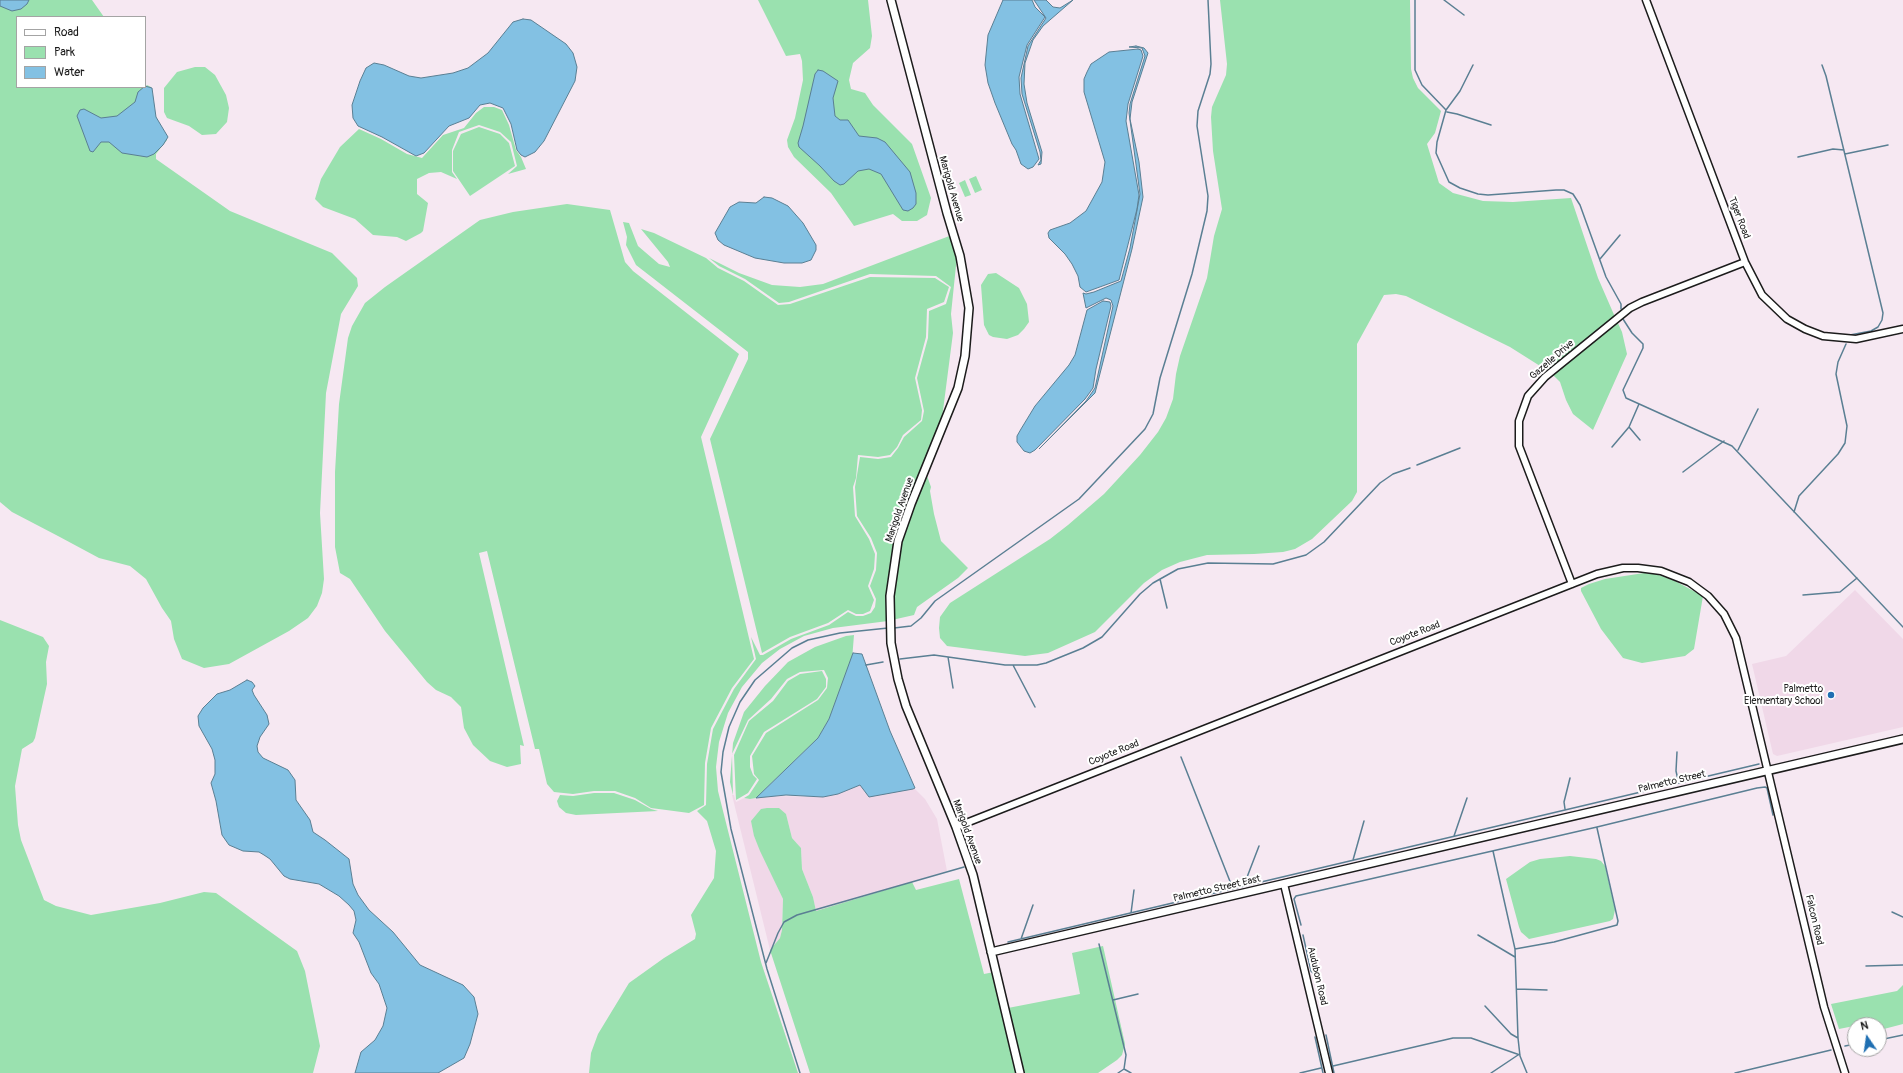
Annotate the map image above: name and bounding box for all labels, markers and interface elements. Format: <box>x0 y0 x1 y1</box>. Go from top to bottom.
legend <box>16 16 146 88</box>
text: Road <box>54 25 79 40</box>
text: Park <box>54 45 75 60</box>
text: Water <box>54 65 85 80</box>
street label: Marigold Avenue <box>936 155 966 223</box>
street label: Tiger Road <box>1726 195 1752 241</box>
street label: Gazelle Drive <box>1527 338 1577 382</box>
street label: Marigold Avenue <box>883 476 917 544</box>
street label: Coyote Road <box>1388 619 1442 649</box>
place label: Palmetto Elementary School <box>1744 683 1823 706</box>
marker: Palmetto Elementary School <box>1826 690 1836 700</box>
street label: Coyote Road <box>1087 738 1141 768</box>
street label: Palmetto Street <box>1637 768 1707 796</box>
street label: Marigold Avenue <box>950 798 984 866</box>
street label: Palmetto Street East <box>1172 873 1262 905</box>
street label: Falcon Road <box>1802 894 1826 946</box>
street label: Audubon Road <box>1304 946 1330 1006</box>
north arrow <box>1847 1017 1887 1057</box>
text: N <box>1859 1019 1869 1033</box>

